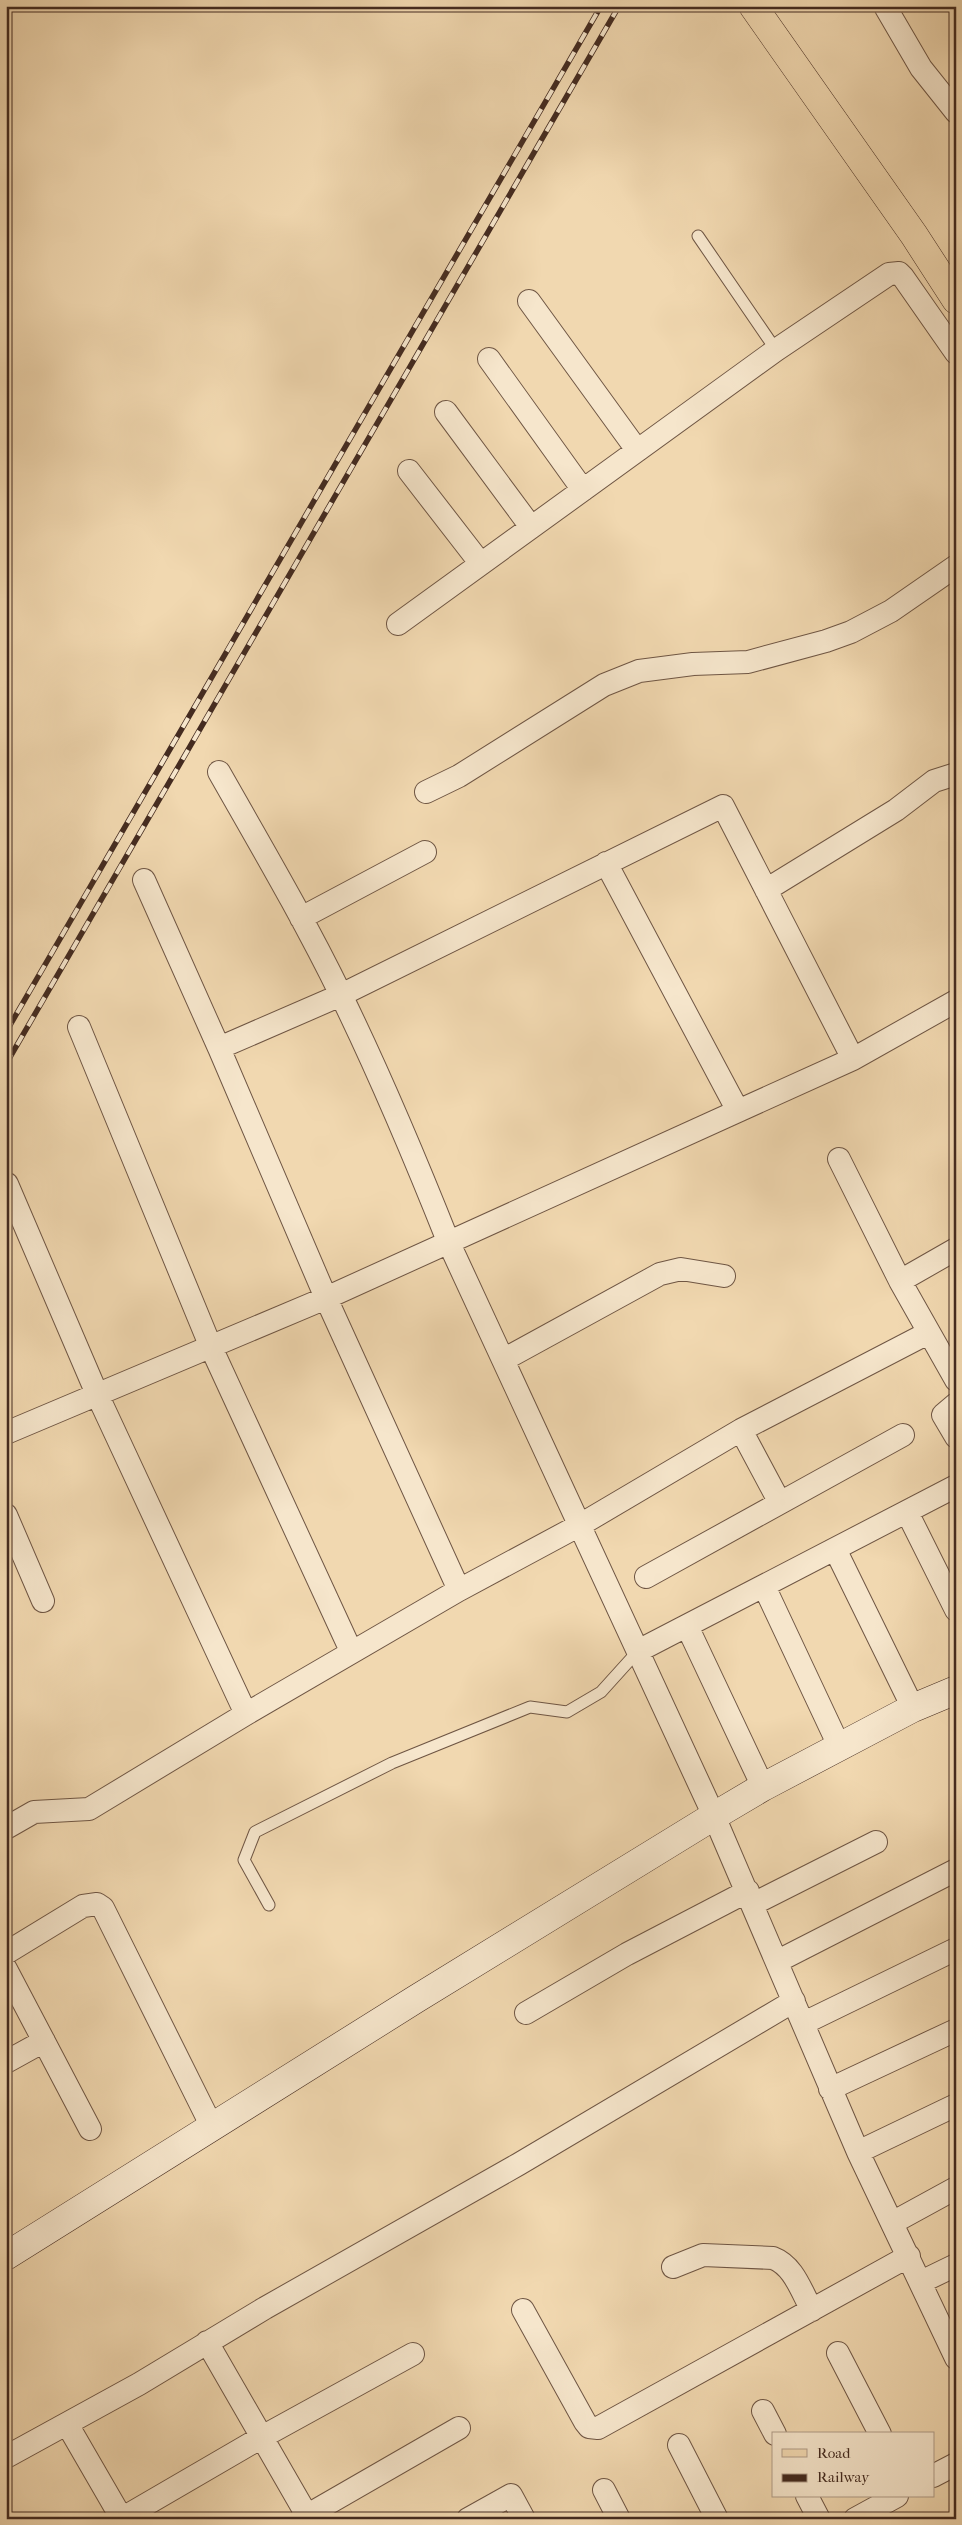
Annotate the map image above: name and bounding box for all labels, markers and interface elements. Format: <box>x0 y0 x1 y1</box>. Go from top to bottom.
legend <box>772 2432 934 2498</box>
text: Road <box>817 2444 851 2462</box>
text: Railway <box>817 2468 870 2486</box>

